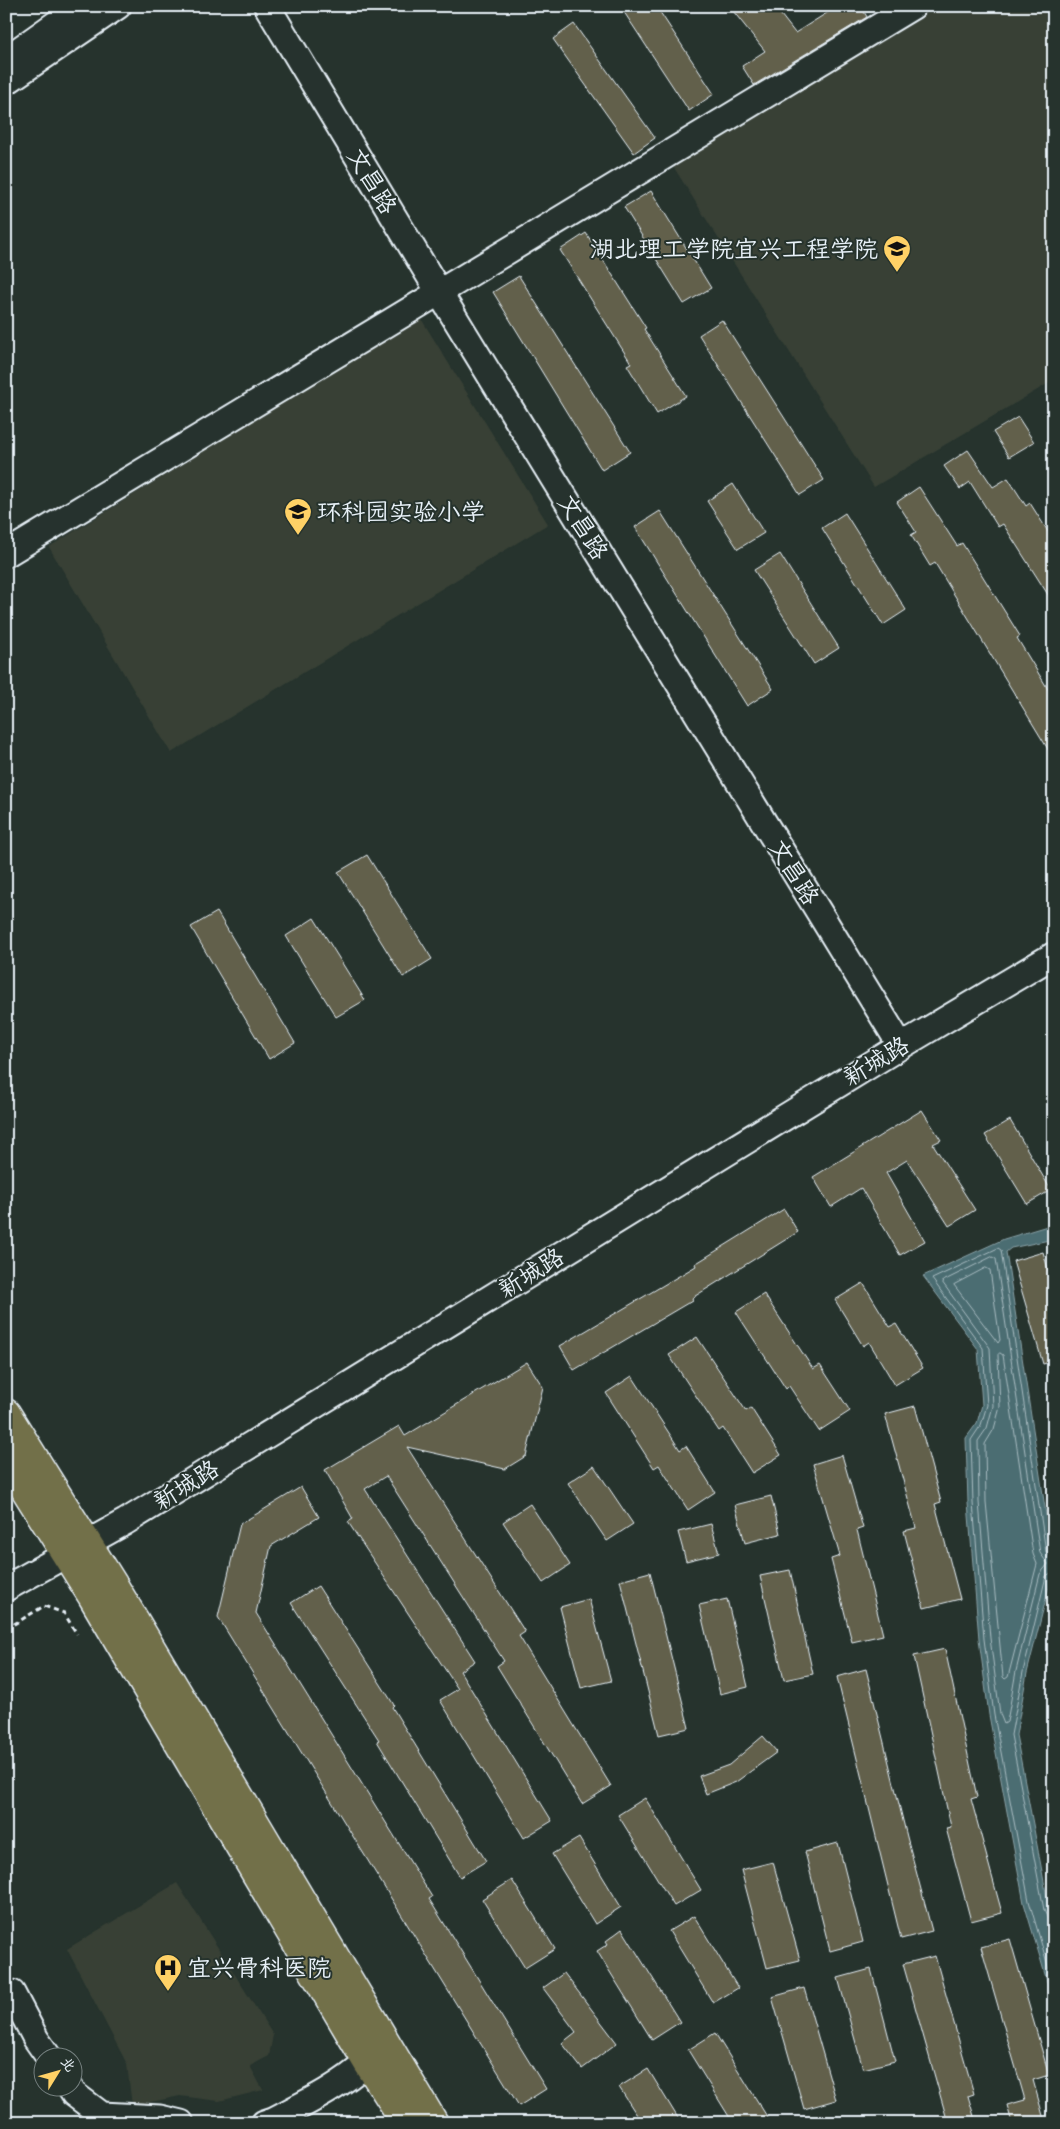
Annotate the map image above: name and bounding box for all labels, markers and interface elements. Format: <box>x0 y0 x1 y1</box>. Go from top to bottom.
street label: 文昌路 <box>341 142 403 220</box>
place label: 湖北理工学院宜兴工程学院 <box>590 234 878 264</box>
school or university icon: 湖北理工学院宜兴工程学院 <box>882 234 912 273</box>
street label: 文昌路 <box>551 489 615 565</box>
school or university icon: 环科园实验小学 <box>283 497 313 536</box>
place label: 环科园实验小学 <box>317 497 485 527</box>
street label: 文昌路 <box>762 834 826 910</box>
street label: 新城路 <box>837 1030 915 1092</box>
street label: 新城路 <box>493 1241 569 1305</box>
street label: 新城路 <box>148 1453 224 1517</box>
hospital icon: 宜兴骨科医院 <box>153 1953 183 1992</box>
place label: 宜兴骨科医院 <box>187 1953 331 1983</box>
north arrow <box>32 2046 82 2096</box>
text: 北 <box>57 2054 79 2075</box>

